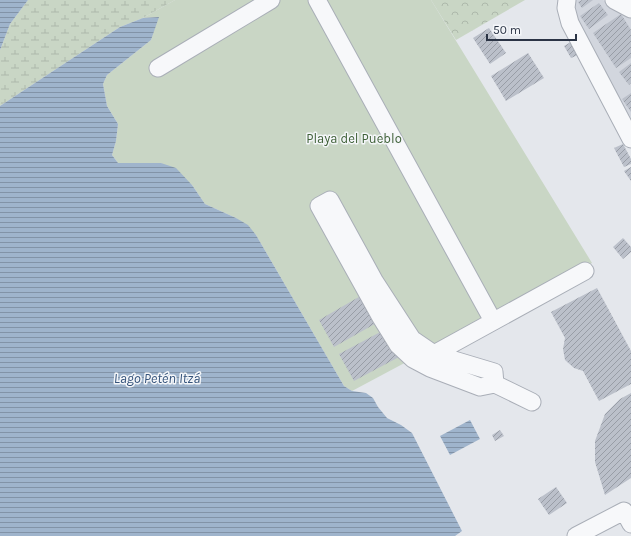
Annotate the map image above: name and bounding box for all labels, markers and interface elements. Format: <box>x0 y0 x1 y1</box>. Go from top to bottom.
scale bar <box>487 16 576 42</box>
text: 50 m <box>493 23 521 37</box>
park label: Playa del Pueblo <box>306 131 402 146</box>
water label: Lago Petén Itzá <box>114 370 200 387</box>

